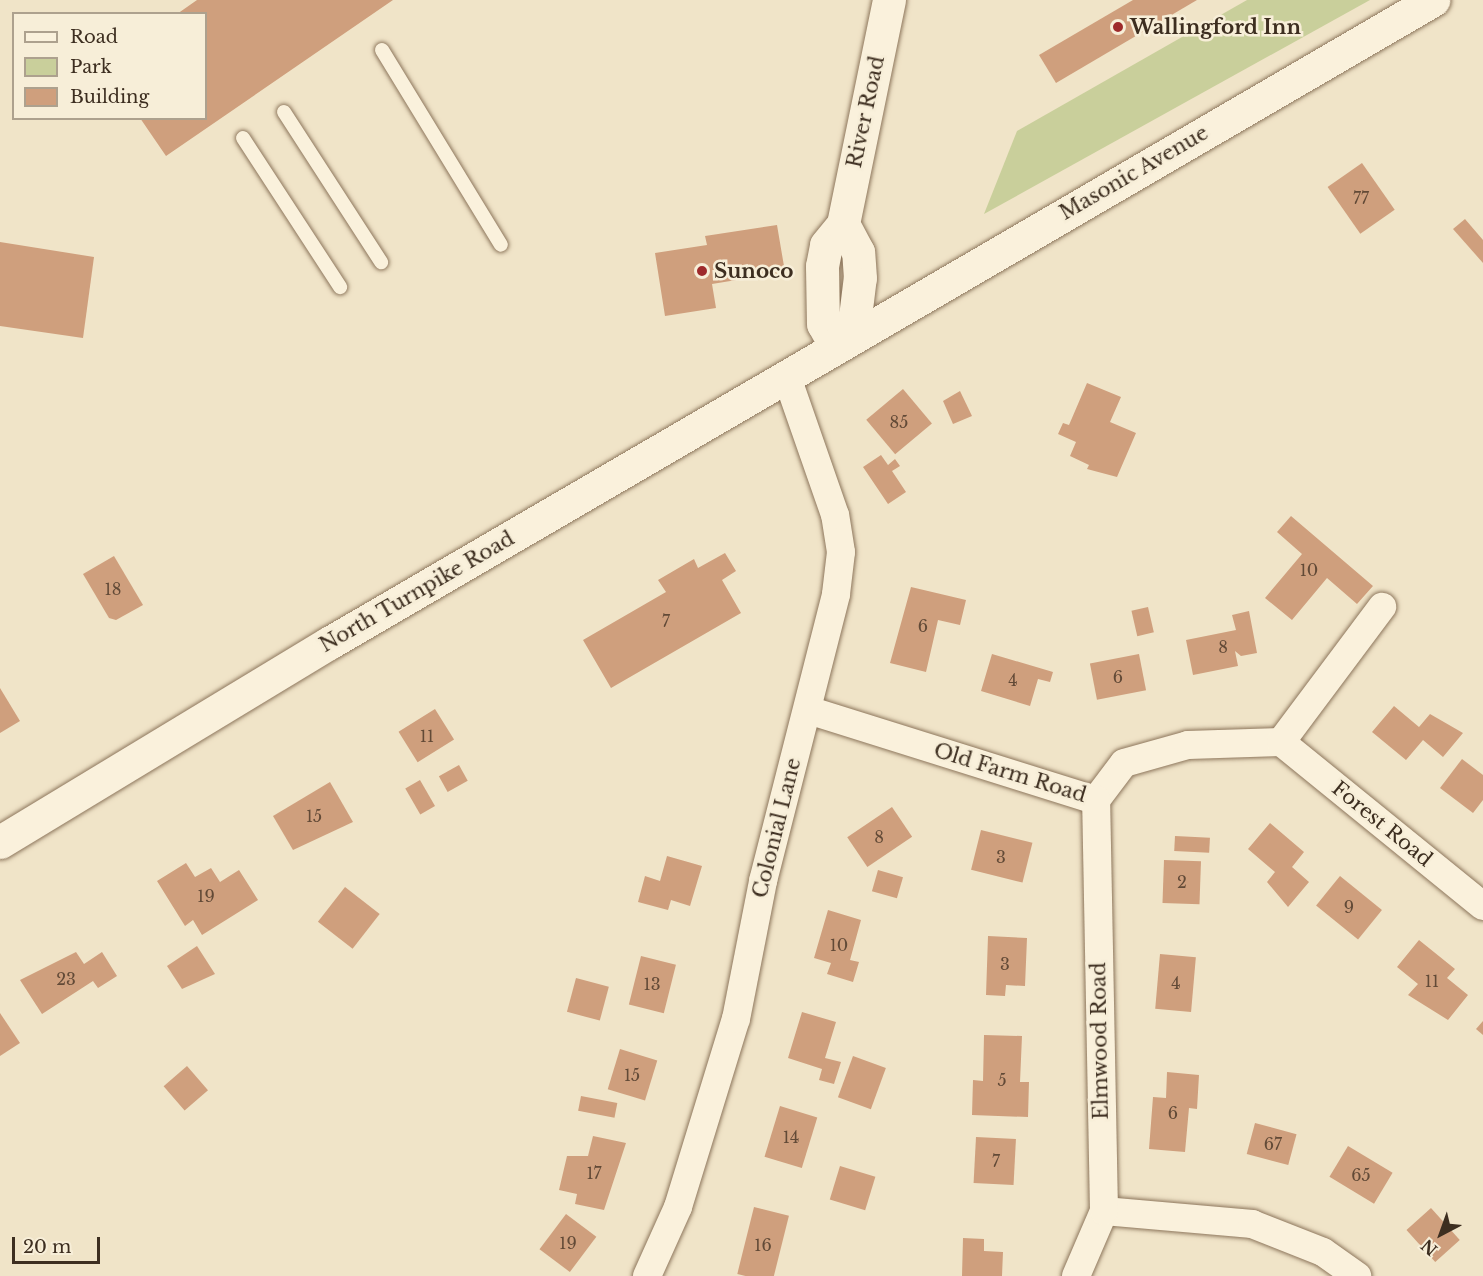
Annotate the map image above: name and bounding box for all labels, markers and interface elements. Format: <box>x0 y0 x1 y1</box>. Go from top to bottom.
legend <box>12 12 207 120</box>
place label: Wallingford Inn <box>1130 15 1301 39</box>
marker: Wallingford Inn <box>1111 20 1125 34</box>
text: Road <box>70 26 118 48</box>
street label: River Road <box>842 54 890 170</box>
text: Park <box>70 56 112 78</box>
text: Building <box>70 86 149 108</box>
street label: Masonic Avenue <box>1055 121 1213 225</box>
house number: 77 <box>1353 188 1369 208</box>
place label: Sunoco <box>714 259 794 283</box>
marker: Sunoco <box>695 264 709 278</box>
house number: 85 <box>890 412 908 432</box>
street label: North Turnpike Road <box>315 526 519 658</box>
house number: 10 <box>1300 560 1318 580</box>
house number: 18 <box>105 579 121 599</box>
house number: 7 <box>662 611 670 631</box>
house number: 6 <box>918 616 928 636</box>
house number: 8 <box>1218 637 1228 657</box>
house number: 6 <box>1113 667 1123 687</box>
house number: 4 <box>1008 670 1018 690</box>
house number: 11 <box>420 726 434 746</box>
street label: Old Farm Road <box>931 738 1089 808</box>
street label: Colonial Lane <box>748 755 806 901</box>
street label: Forest Road <box>1327 776 1437 872</box>
house number: 15 <box>306 806 322 826</box>
house number: 8 <box>874 827 884 847</box>
house number: 3 <box>996 847 1006 867</box>
house number: 2 <box>1177 872 1187 892</box>
house number: 19 <box>197 886 215 906</box>
house number: 9 <box>1344 897 1354 917</box>
house number: 10 <box>830 935 848 955</box>
house number: 3 <box>1000 954 1010 974</box>
street label: Elmwood Road <box>1087 962 1113 1120</box>
house number: 23 <box>56 969 76 989</box>
house number: 11 <box>1425 971 1439 991</box>
house number: 4 <box>1171 973 1181 993</box>
house number: 13 <box>644 974 660 994</box>
house number: 15 <box>624 1065 640 1085</box>
house number: 5 <box>997 1070 1007 1090</box>
house number: 6 <box>1168 1103 1178 1123</box>
house number: 14 <box>783 1127 799 1147</box>
house number: 67 <box>1264 1134 1282 1154</box>
house number: 7 <box>992 1151 1000 1171</box>
house number: 17 <box>586 1163 602 1183</box>
house number: 65 <box>1351 1165 1371 1185</box>
north arrow <box>1411 1204 1471 1264</box>
scale bar <box>15 1225 104 1263</box>
house number: 19 <box>559 1233 577 1253</box>
house number: 16 <box>754 1235 772 1255</box>
text: N <box>1417 1235 1441 1260</box>
text: 20 m <box>23 1236 71 1258</box>

